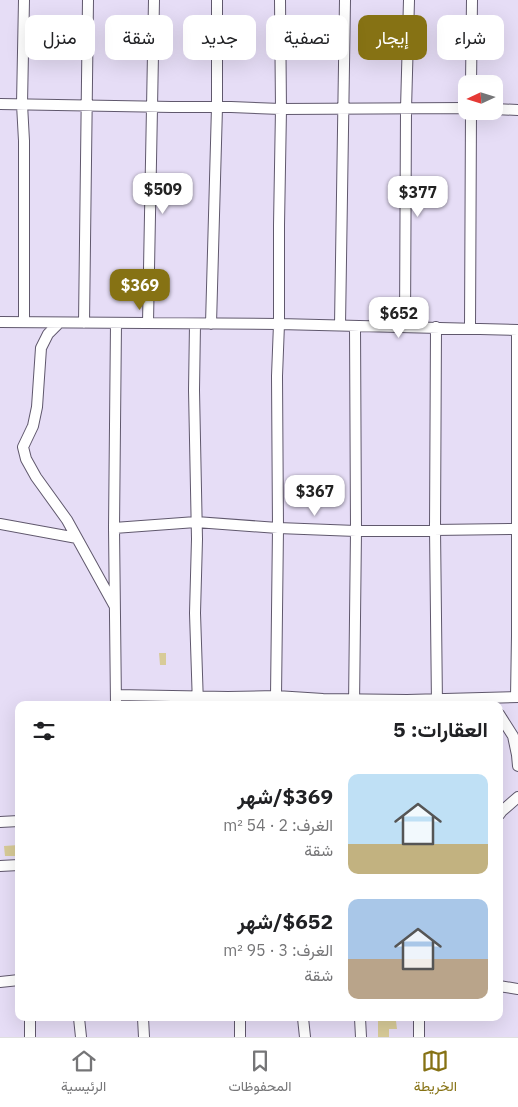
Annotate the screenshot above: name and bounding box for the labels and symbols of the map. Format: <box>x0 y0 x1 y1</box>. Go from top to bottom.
north arrow <box>458 75 502 120</box>
pin: $509 <box>133 172 193 215</box>
pin: $377 <box>388 176 448 218</box>
pin: $369 <box>110 268 170 311</box>
pin: $652 <box>369 296 429 339</box>
pin: $367 <box>285 474 345 517</box>

